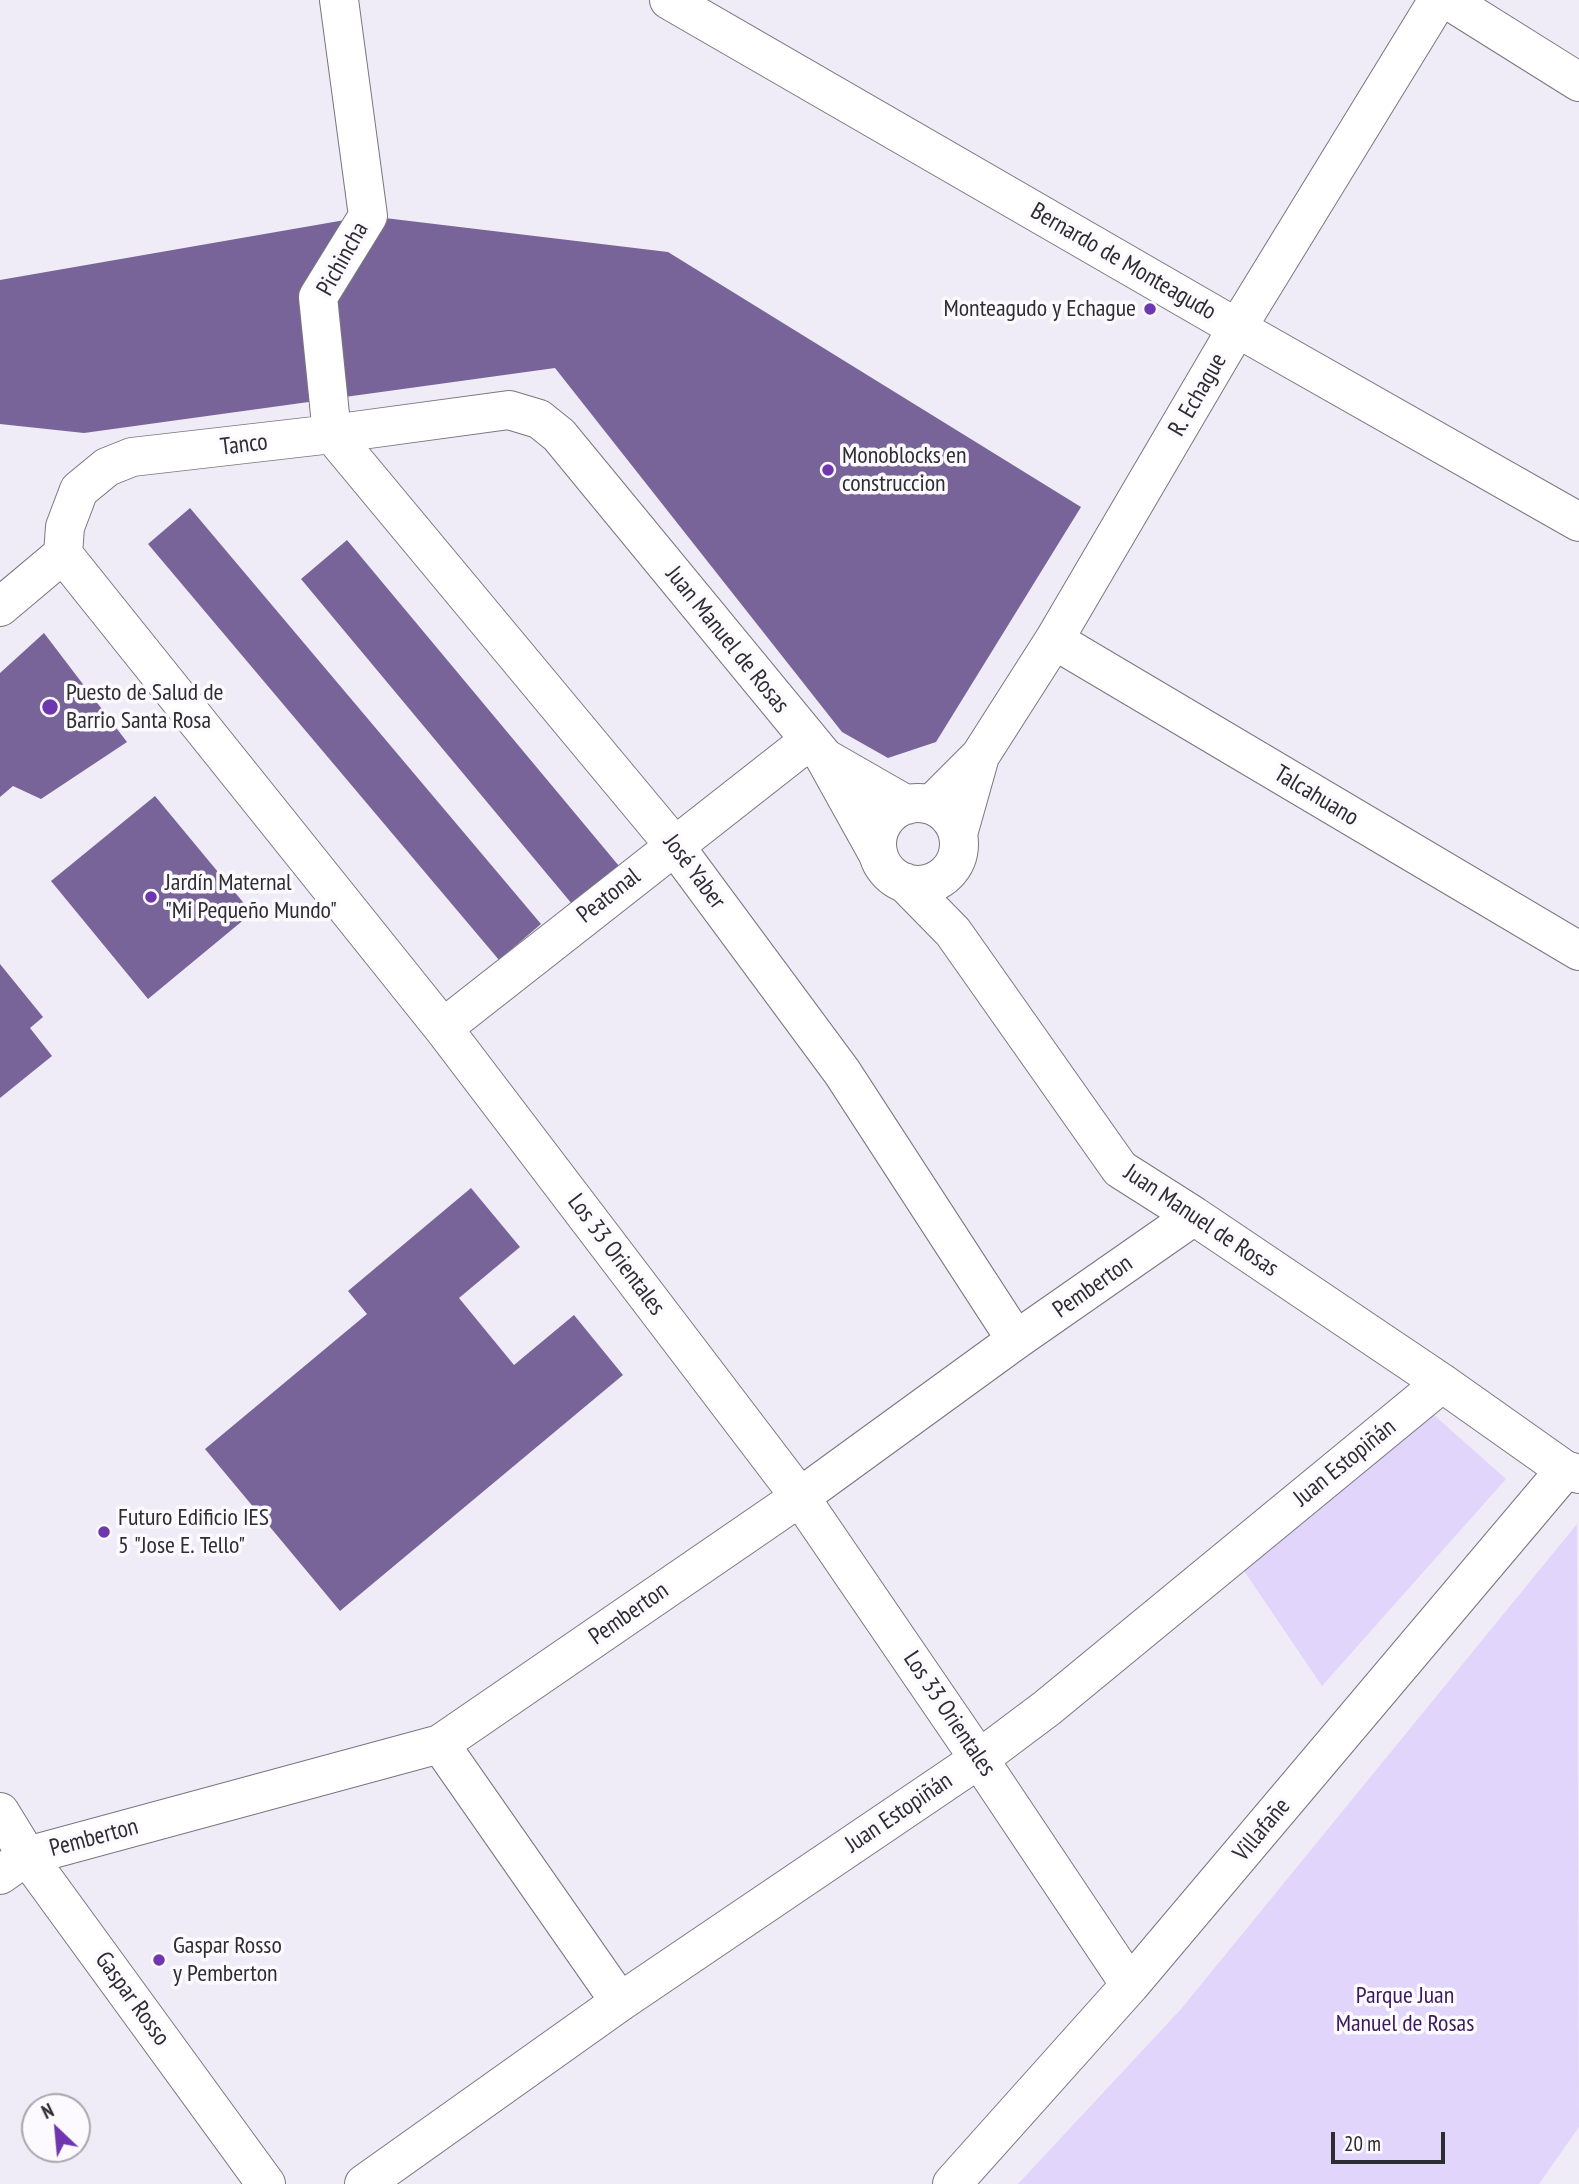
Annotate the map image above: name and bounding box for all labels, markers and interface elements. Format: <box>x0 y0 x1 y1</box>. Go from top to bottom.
street label: Bernardo de Monteagudo <box>1025 197 1221 327</box>
street label: Pichincha <box>311 217 375 301</box>
place label: Monteagudo y Echague <box>943 295 1136 323</box>
marker: Monteagudo y Echague <box>1142 301 1158 317</box>
street label: R. Echague <box>1163 349 1233 441</box>
street label: Tanco <box>219 428 269 462</box>
place label: Monoblocks en construccion <box>842 442 966 498</box>
marker: Monoblocks en construccion <box>820 462 836 478</box>
street label: Juan Manuel de Rosas <box>659 561 795 719</box>
place label: Puesto de Salud de Barrio Santa Rosa <box>66 679 224 735</box>
marker: Puesto de Salud de Barrio Santa Rosa <box>40 697 60 717</box>
street label: Talcahuano <box>1269 760 1363 832</box>
street label: José Yaber <box>657 829 731 915</box>
street label: Peatonal <box>572 862 646 930</box>
place label: Jardín Maternal "Mi Pequeño Mundo" <box>165 869 337 925</box>
marker: Jardín Maternal "Mi Pequeño Mundo" <box>143 889 159 905</box>
street label: Juan Manuel de Rosas <box>1118 1159 1284 1283</box>
street label: Los 33 Orientales <box>561 1189 671 1321</box>
street label: Pemberton <box>1048 1249 1138 1325</box>
street label: Juan Estopiñán <box>1288 1413 1402 1513</box>
place label: Futuro Edificio IES 5 "Jose E. Tello" <box>118 1504 269 1560</box>
marker: Futuro Edificio IES 5 "Jose E. Tello" <box>96 1524 112 1540</box>
street label: Pemberton <box>584 1576 674 1652</box>
street label: Los 33 Orientales <box>897 1646 1001 1782</box>
street label: Juan Estopiñán <box>840 1767 958 1859</box>
street label: Villafañe <box>1227 1793 1297 1867</box>
street label: Pemberton <box>47 1812 141 1864</box>
place label: Gaspar Rosso y Pemberton <box>173 1932 282 1988</box>
street label: Gaspar Rosso <box>88 1947 176 2051</box>
marker: Gaspar Rosso y Pemberton <box>151 1952 167 1968</box>
park label: Parque Juan Manuel de Rosas <box>1336 1982 1474 2038</box>
north arrow <box>21 2093 91 2163</box>
text: N <box>38 2098 58 2124</box>
scale bar <box>1334 2118 1448 2162</box>
text: 20 m <box>1344 2130 1381 2157</box>

